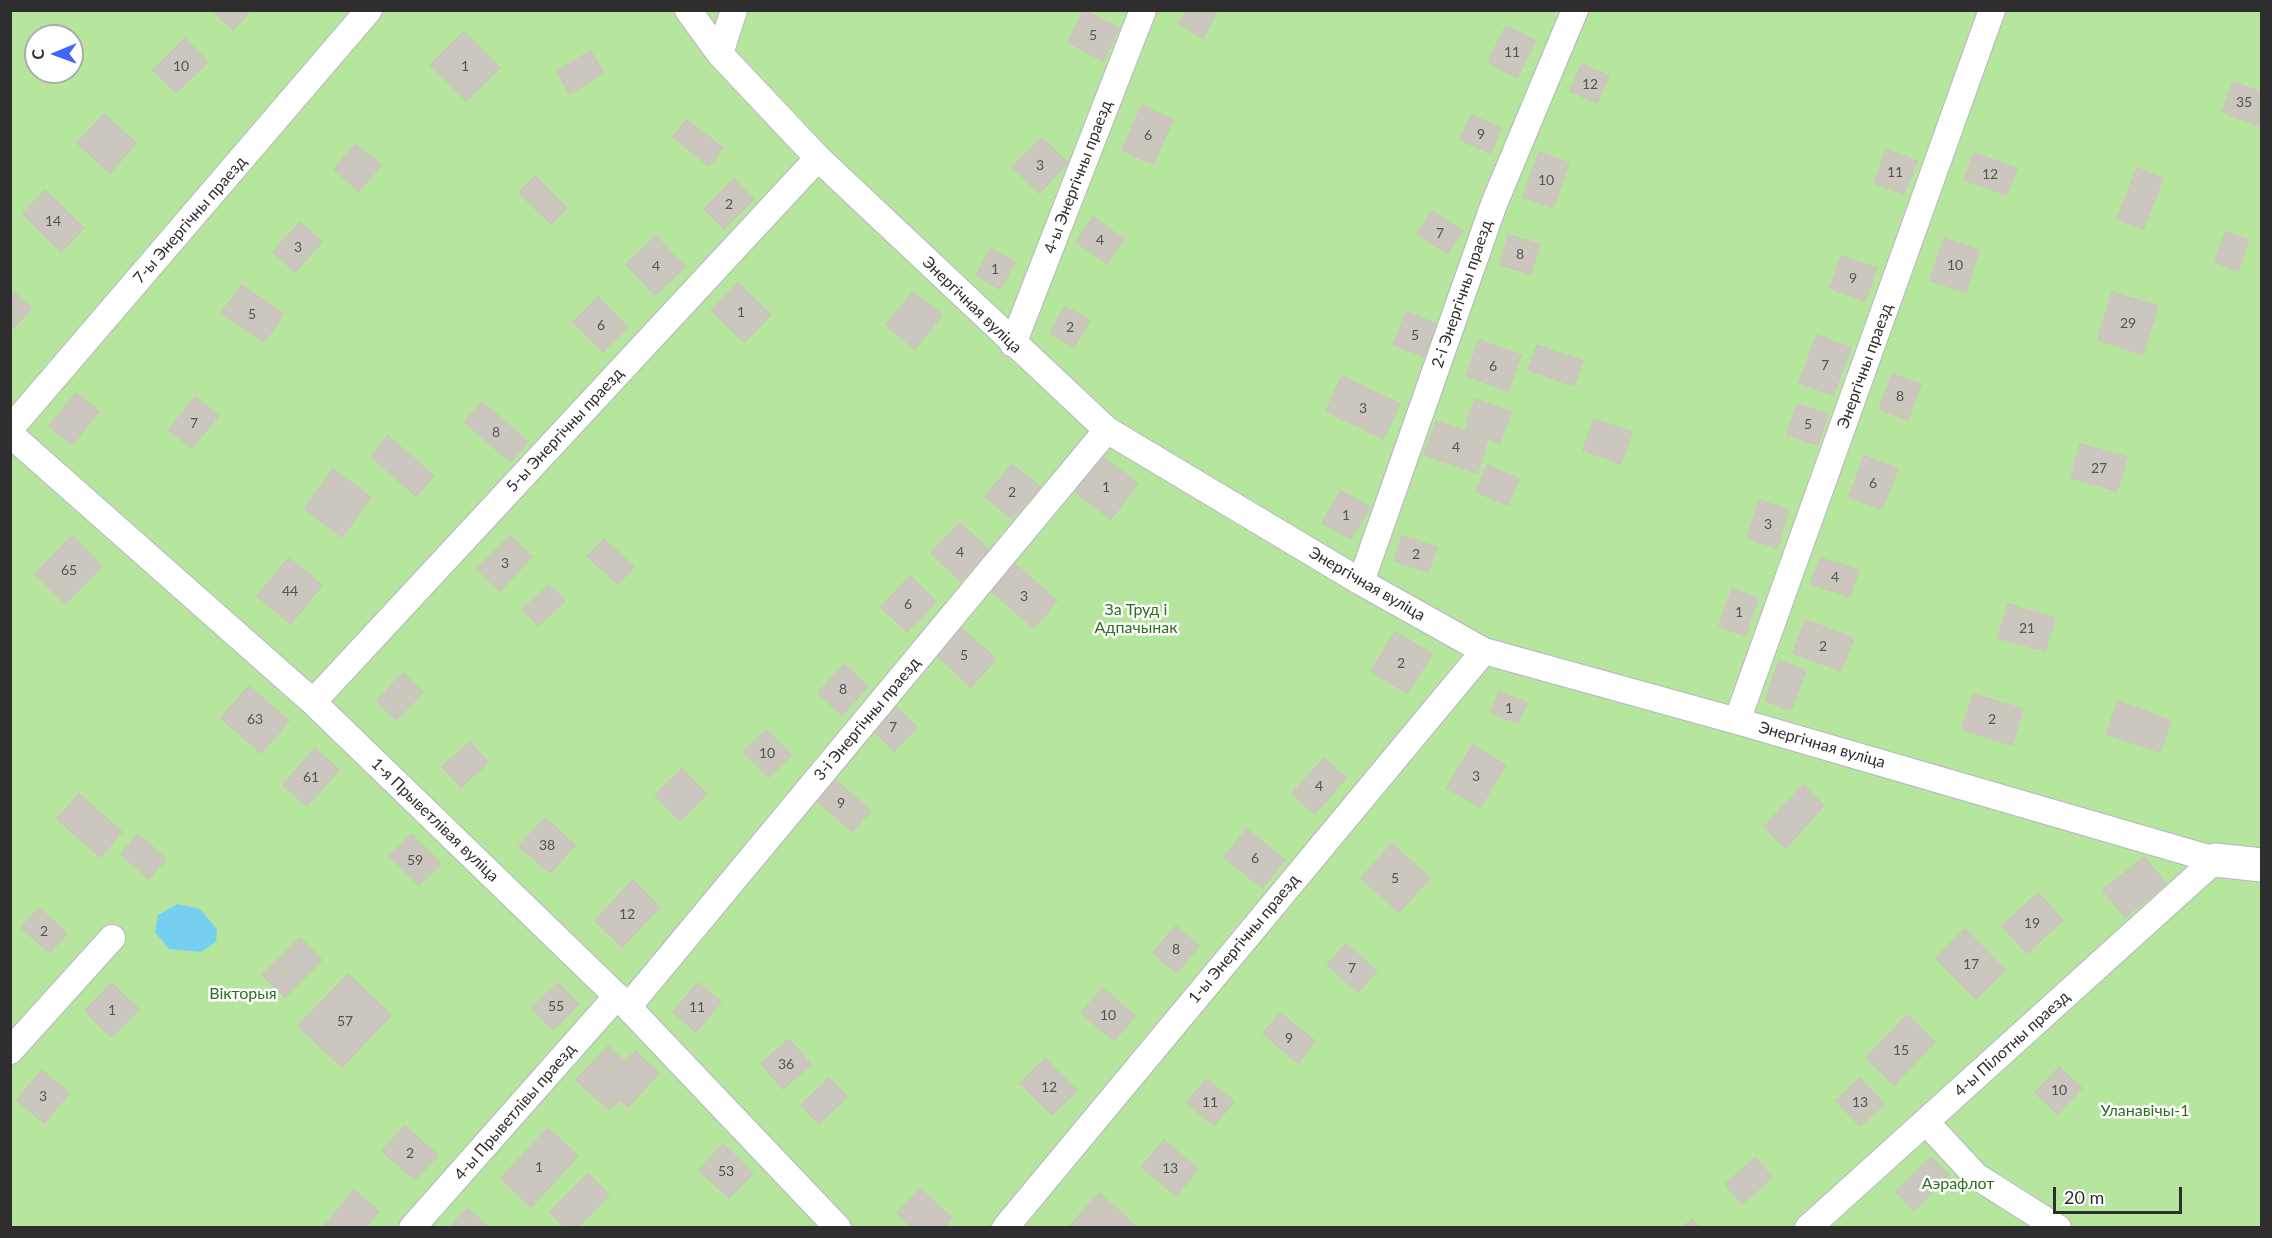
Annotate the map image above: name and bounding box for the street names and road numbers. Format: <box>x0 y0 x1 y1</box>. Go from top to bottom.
street label: 4-ы Энергічны праезд <box>1040 98 1116 256</box>
street label: 7-ы Энергічны праезд <box>129 152 251 288</box>
street label: 2-і Энергічны праезд <box>1428 218 1496 370</box>
street label: Энергічная вуліца <box>918 253 1026 357</box>
street label: Энергічны праезд <box>1833 301 1897 431</box>
street label: 5-ы Энергічны праезд <box>503 364 627 496</box>
street label: Энергічная вуліца <box>1306 543 1428 625</box>
street label: 3-і Энергічны праезд <box>810 653 924 785</box>
street label: Энергічная вуліца <box>1757 718 1887 772</box>
street label: 1-я Прыветлівая вуліца <box>367 754 503 886</box>
street label: 1-ы Энергічны праезд <box>1184 871 1304 1007</box>
street label: 4-ы Пілотны праезд <box>1950 987 2074 1101</box>
street label: 4-ы Прыветлівы праезд <box>450 1040 580 1184</box>

